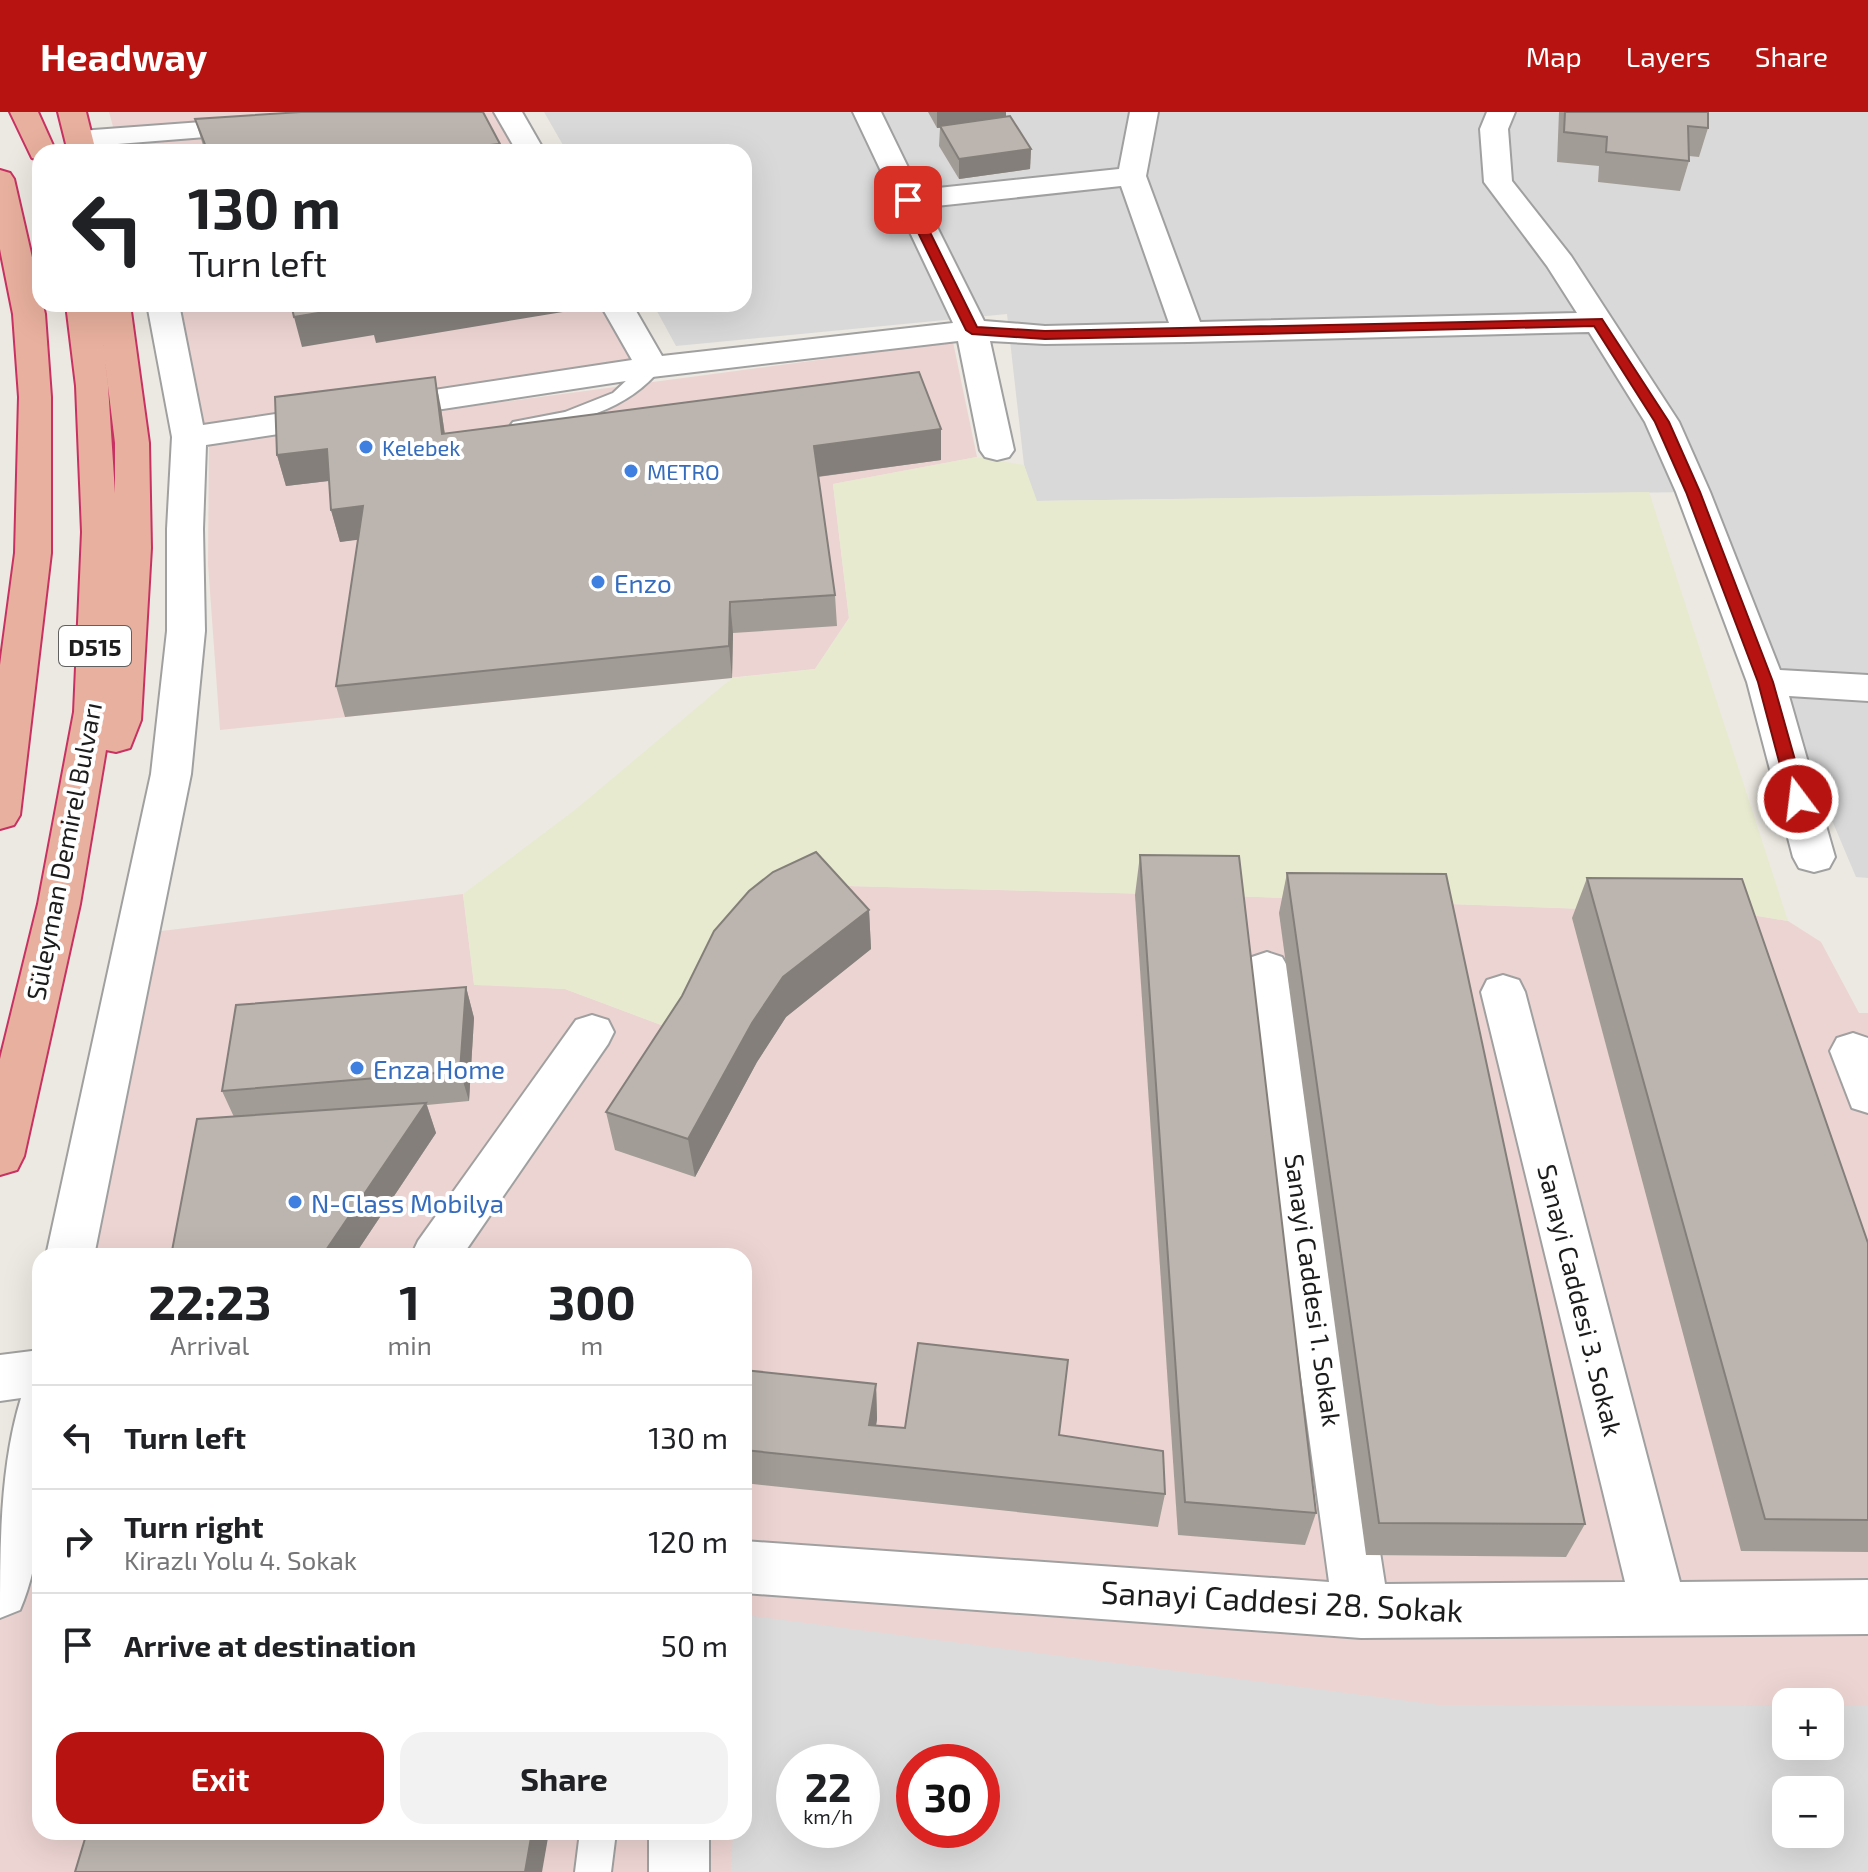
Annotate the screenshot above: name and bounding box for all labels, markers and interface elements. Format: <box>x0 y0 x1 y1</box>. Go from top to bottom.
text: Headway <box>40 33 207 79</box>
text: Map <box>1526 39 1582 73</box>
text: Layers <box>1626 39 1711 73</box>
text: Share <box>1755 39 1828 73</box>
pin <box>874 166 942 234</box>
text: 130 m <box>188 173 341 240</box>
icon: left <box>56 176 160 280</box>
icon: arrive <box>886 178 930 222</box>
text: Turn left <box>188 241 327 284</box>
place label: Kelebek <box>382 434 460 460</box>
marker: Kelebek <box>357 438 375 456</box>
place label: METRO <box>647 458 720 484</box>
marker: METRO <box>622 462 640 480</box>
place label: Enzo <box>614 567 672 598</box>
marker: Enzo <box>589 573 607 591</box>
road number: D515 <box>59 626 131 666</box>
street label: Süleyman Demirel Bulvarı <box>19 699 107 1003</box>
position arrow <box>1756 757 1840 841</box>
place label: Enza Home <box>373 1053 505 1084</box>
marker: Enza Home <box>348 1059 366 1077</box>
street label: Sanayi Caddesi 1. Sokak <box>1280 1152 1348 1428</box>
street label: Sanayi Caddesi 3. Sokak <box>1532 1161 1630 1439</box>
place label: N-Class Mobilya <box>311 1187 504 1218</box>
marker: N-Class Mobilya <box>286 1193 304 1211</box>
text: 22:23 <box>148 1272 271 1330</box>
text: 1 <box>399 1272 420 1330</box>
text: 300 <box>548 1272 636 1330</box>
text: Arrival <box>170 1329 249 1360</box>
text: min <box>388 1329 432 1360</box>
text: m <box>581 1329 603 1360</box>
icon: left <box>56 1415 100 1459</box>
text: Turn left <box>124 1419 246 1455</box>
text: 130 m <box>648 1419 728 1455</box>
text: Turn right <box>124 1508 264 1544</box>
icon: right <box>56 1519 100 1563</box>
text: 120 m <box>648 1523 728 1559</box>
text: Kirazlı Yolu 4. Sokak <box>124 1544 357 1575</box>
street label: Sanayi Caddesi 28. Sokak <box>1100 1572 1464 1628</box>
icon: arrive <box>56 1623 100 1667</box>
text: Arrive at destination <box>124 1627 416 1663</box>
text: 50 m <box>661 1627 728 1663</box>
map controls <box>1772 1688 1844 1848</box>
button: + <box>1772 1688 1844 1760</box>
button: Exit <box>56 1732 384 1824</box>
button: Share <box>400 1732 728 1824</box>
speed limit sign: 30 <box>896 1744 1000 1848</box>
text: 22 <box>805 1762 851 1810</box>
button: − <box>1772 1776 1844 1848</box>
text: km/h <box>803 1804 853 1828</box>

